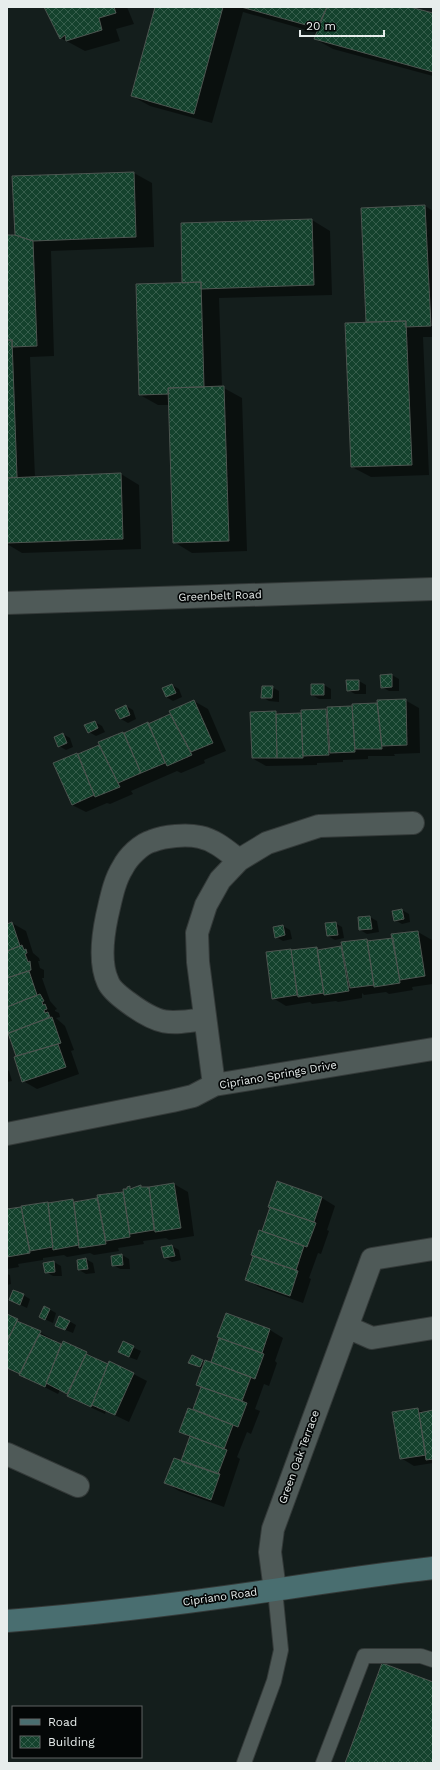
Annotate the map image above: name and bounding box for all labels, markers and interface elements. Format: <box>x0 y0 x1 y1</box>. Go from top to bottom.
scale bar <box>300 12 384 38</box>
text: 20 m <box>306 19 336 33</box>
street label: Greenbelt Road <box>178 588 262 604</box>
street label: Cipriano Springs Drive <box>218 1058 338 1092</box>
street label: Green Oak Terrace <box>276 1408 322 1506</box>
street label: Cipriano Road <box>182 1585 258 1609</box>
legend <box>12 1706 142 1758</box>
text: Road <box>48 1715 77 1729</box>
text: Building <box>48 1735 95 1749</box>

